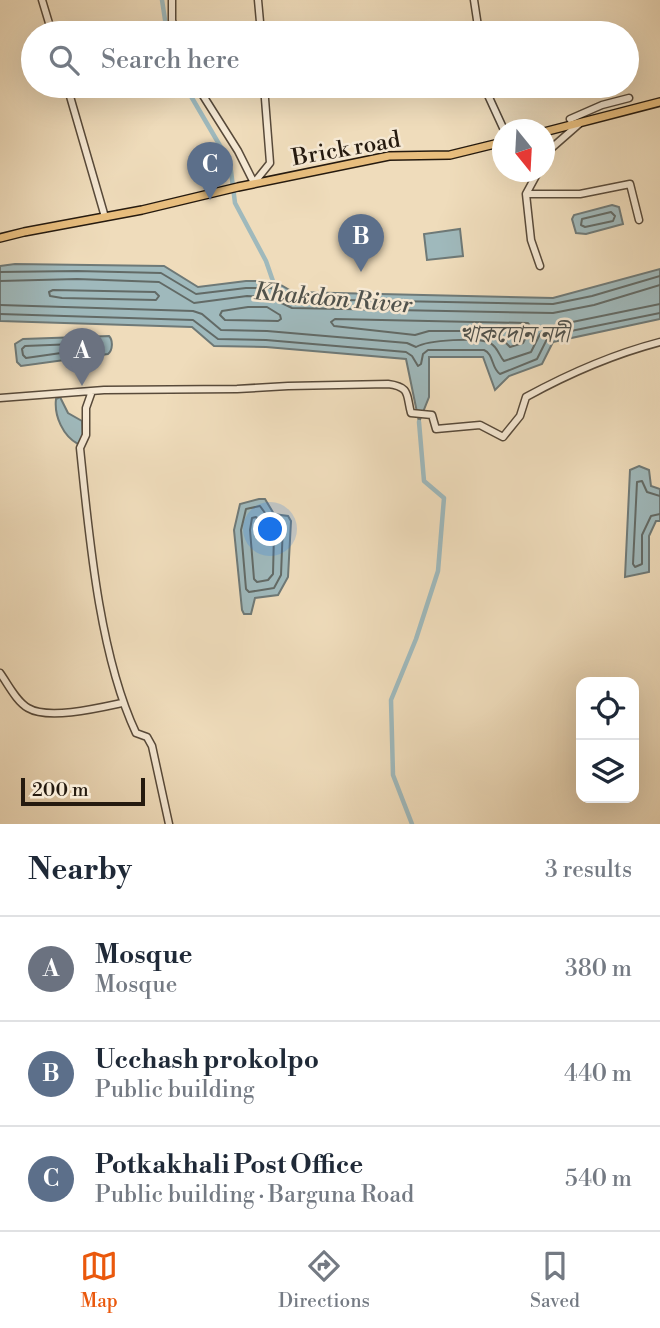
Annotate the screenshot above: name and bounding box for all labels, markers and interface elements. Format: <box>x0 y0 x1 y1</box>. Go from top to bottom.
search box <box>21 21 639 98</box>
icon: search <box>45 41 83 79</box>
text: Search here <box>101 44 240 76</box>
north arrow <box>492 119 555 182</box>
street label: Brick road <box>289 126 403 172</box>
pin: C <box>187 142 233 200</box>
pin: B <box>338 214 384 272</box>
water label: Khakdon River <box>253 277 414 321</box>
water label: খাকদোন নদী <box>459 319 573 350</box>
pin: A <box>59 328 105 386</box>
your location <box>253 512 287 546</box>
map controls <box>576 677 639 803</box>
button: locate <box>576 677 639 740</box>
button: layers <box>576 740 639 803</box>
scale bar <box>21 775 145 807</box>
text: 200 m <box>32 778 89 802</box>
text: Nearby <box>28 851 132 889</box>
text: 3 results <box>545 856 632 884</box>
text: Mosque <box>95 939 193 971</box>
text: A <box>43 955 59 983</box>
text: 380 m <box>565 955 632 983</box>
text: Mosque <box>95 971 177 999</box>
text: Ucchash prokolpo <box>95 1044 319 1076</box>
text: B <box>42 1060 60 1088</box>
text: 440 m <box>564 1060 632 1088</box>
text: Public building <box>95 1076 255 1104</box>
text: Potkakhali Post Office <box>95 1149 363 1181</box>
text: C <box>43 1165 59 1193</box>
text: 540 m <box>565 1165 632 1193</box>
text: Public building · Barguna Road <box>95 1181 414 1209</box>
tab: Map <box>80 1247 118 1313</box>
tab: Directions <box>278 1247 370 1313</box>
tab: Saved <box>530 1247 580 1313</box>

